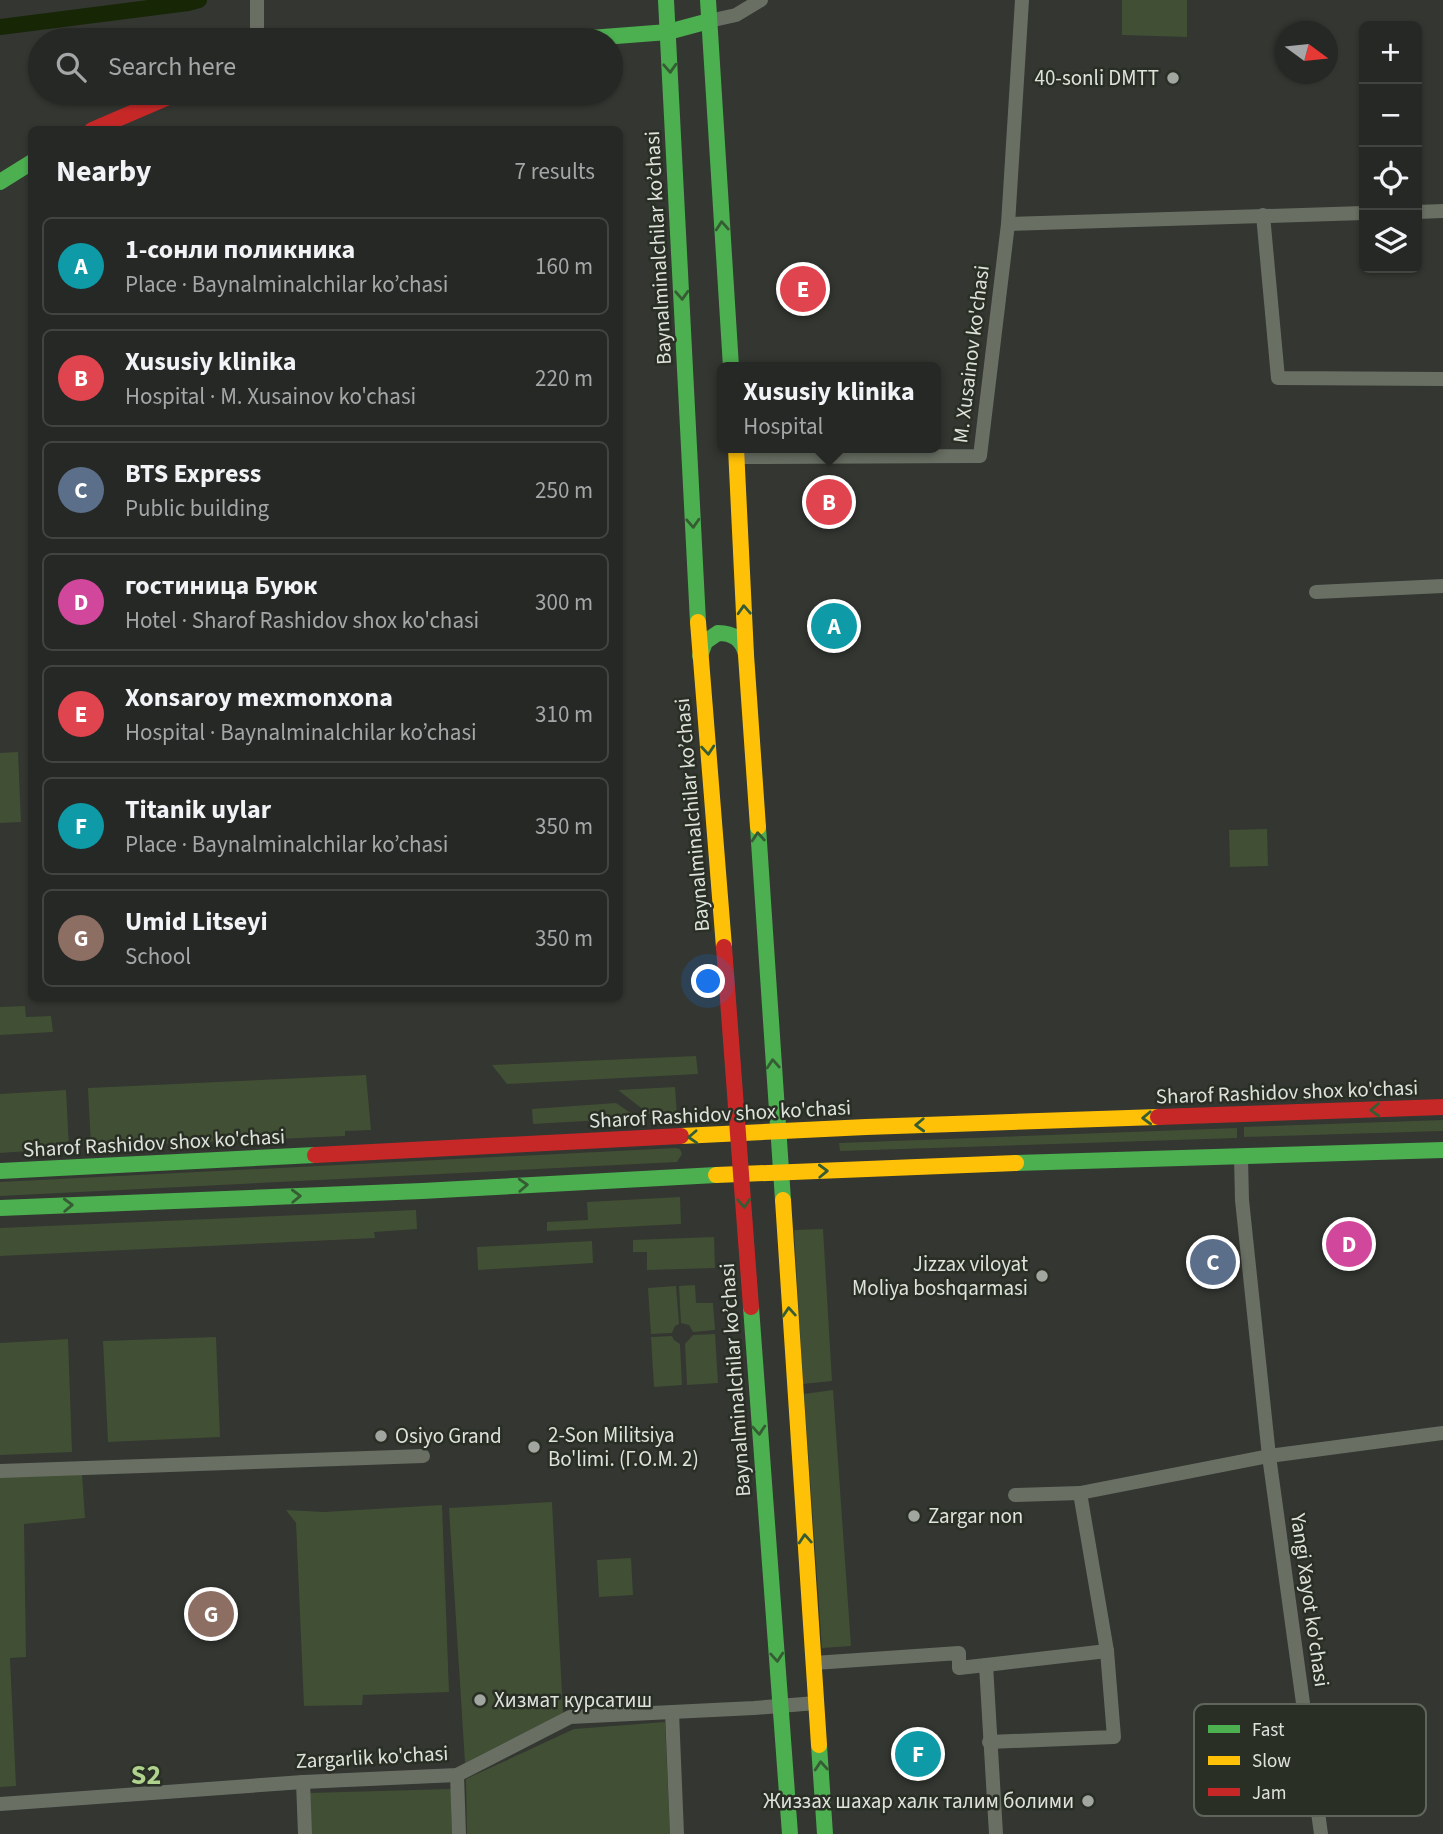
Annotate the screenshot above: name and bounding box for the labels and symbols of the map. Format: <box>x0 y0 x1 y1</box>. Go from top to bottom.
north arrow <box>1275 21 1338 84</box>
one-way arrow <box>662 63 677 74</box>
place label: 40-sonli DMTT <box>1035 63 1159 93</box>
marker: 40-sonli DMTT <box>1165 70 1181 86</box>
street label: Baynalminalchilar ko’chasi <box>637 130 679 366</box>
one-way arrow <box>714 220 729 231</box>
pin: E <box>780 263 826 315</box>
street label: M. Xusainov ko'chasi <box>945 263 997 445</box>
one-way arrow <box>674 290 689 301</box>
pin: B <box>806 476 852 528</box>
one-way arrow <box>686 517 701 528</box>
pin: A <box>811 600 857 652</box>
one-way arrow <box>736 605 751 616</box>
street label: Baynalminalchilar ko’chasi <box>667 697 717 933</box>
one-way arrow <box>700 744 715 755</box>
one-way arrow <box>751 832 766 843</box>
your location <box>691 964 725 998</box>
one-way arrow <box>766 1059 781 1070</box>
street label: Sharof Rashidov shox ko'chasi <box>1155 1072 1419 1112</box>
street label: Sharof Rashidov shox ko'chasi <box>588 1092 852 1136</box>
one-way arrow <box>1369 1102 1380 1117</box>
one-way arrow <box>1142 1110 1153 1125</box>
one-way arrow <box>914 1118 925 1133</box>
street label: Sharof Rashidov shox ko'chasi <box>22 1121 286 1165</box>
one-way arrow <box>687 1130 698 1145</box>
one-way arrow <box>818 1163 829 1178</box>
one-way arrow <box>517 1178 528 1193</box>
one-way arrow <box>290 1189 301 1204</box>
one-way arrow <box>63 1198 74 1213</box>
one-way arrow <box>736 1198 751 1209</box>
pin: D <box>1326 1218 1372 1270</box>
pin: C <box>1190 1236 1236 1288</box>
place label: Jizzax viloyat Moliya boshqarmasi <box>852 1249 1028 1303</box>
street label: Baynalminalchilar ko’chasi <box>712 1262 758 1498</box>
marker: Jizzax viloyat Moliya boshqarmasi <box>1034 1268 1050 1284</box>
one-way arrow <box>782 1306 797 1317</box>
place label: 2-Son Militsiya Bo'limi. (Г.О.М. 2) <box>548 1420 699 1474</box>
place label: Osiyo Grand <box>395 1421 502 1451</box>
one-way arrow <box>751 1425 766 1436</box>
marker: Osiyo Grand <box>373 1428 389 1444</box>
marker: 2-Son Militsiya Bo'limi. (Г.О.М. 2) <box>526 1439 542 1455</box>
place label: Zargar non <box>928 1501 1023 1531</box>
marker: Zargar non <box>906 1508 922 1524</box>
street label: Yangi Xayot ko'chasi <box>1283 1510 1337 1689</box>
one-way arrow <box>798 1533 813 1544</box>
pin: G <box>188 1588 234 1640</box>
one-way arrow <box>769 1652 784 1663</box>
place label: Хизмат курсатиш <box>494 1685 652 1715</box>
marker: Хизмат курсатиш <box>472 1692 488 1708</box>
legend <box>1194 1704 1426 1816</box>
text: Fast <box>1252 1717 1285 1744</box>
pin: F <box>895 1728 941 1780</box>
street label: Zargarlik ko'chasi <box>295 1738 449 1776</box>
text: Slow <box>1252 1748 1291 1775</box>
district label: S2 <box>131 1755 161 1795</box>
one-way arrow <box>813 1760 828 1771</box>
text: Jam <box>1252 1780 1286 1807</box>
place label: Жиззах шахар халк талим болими <box>763 1786 1074 1816</box>
marker: Жиззах шахар халк талим болими <box>1080 1793 1096 1809</box>

